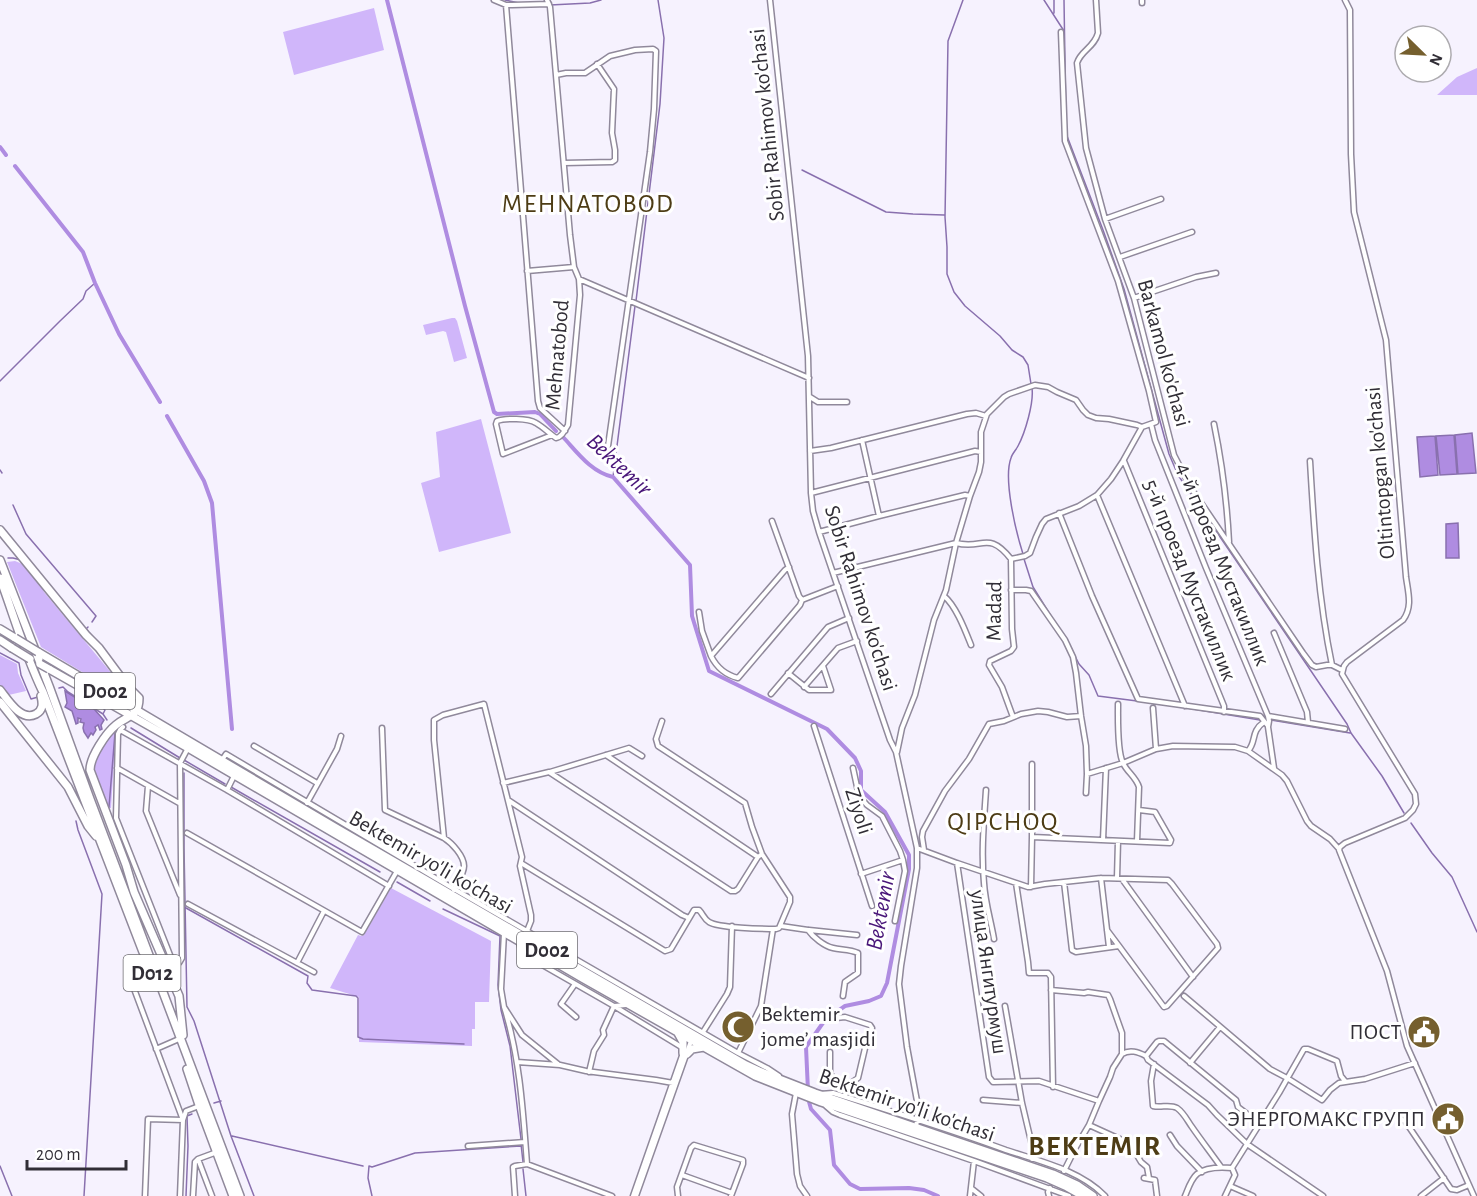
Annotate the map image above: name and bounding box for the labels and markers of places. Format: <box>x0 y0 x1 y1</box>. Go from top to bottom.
place label: Bektemir jome’ masjidi <box>761 1003 876 1050</box>
mosque icon: Bektemir jome’ masjidi <box>720 1009 756 1045</box>
public building icon: ПОСТ <box>1406 1014 1442 1050</box>
place label: ПОСТ <box>1349 1021 1402 1043</box>
public building icon: ЭНЕРГОМАКС ГРУПП <box>1430 1101 1466 1137</box>
place label: ЭНЕРГОМАКС ГРУПП <box>1227 1108 1425 1130</box>

